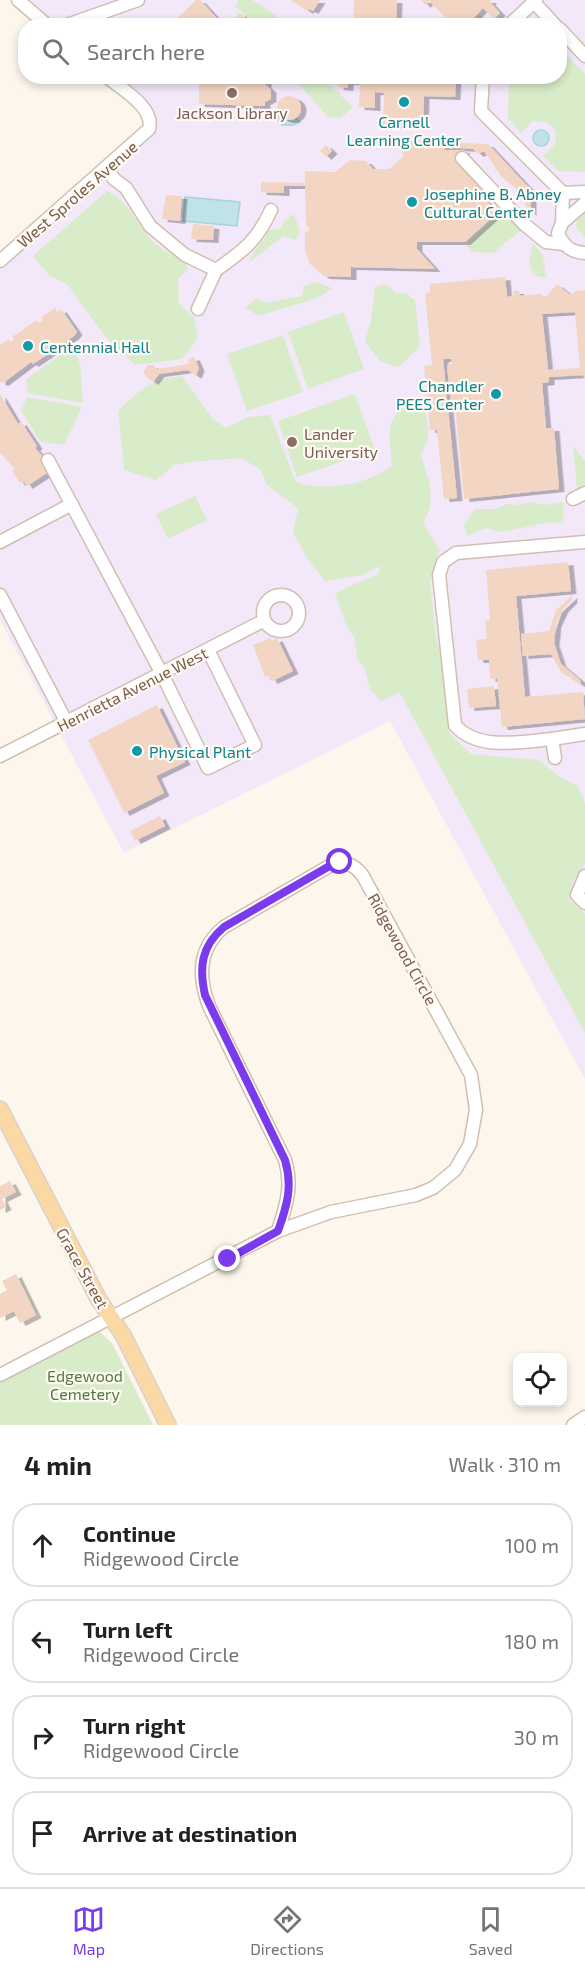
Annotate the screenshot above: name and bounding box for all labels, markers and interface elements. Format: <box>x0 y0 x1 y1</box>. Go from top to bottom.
search box <box>18 18 567 84</box>
icon: search <box>39 35 72 68</box>
text: Search here <box>87 38 205 64</box>
marker: Jackson Library <box>225 86 239 100</box>
marker: Carnell Learning Center <box>397 95 411 109</box>
place label: Jackson Library <box>176 103 288 122</box>
place label: Carnell Learning Center <box>346 112 462 149</box>
street label: West Sproles Avenue <box>13 137 141 251</box>
place label: Josephine B. Abney Cultural Center <box>424 184 562 221</box>
marker: Josephine B. Abney Cultural Center <box>405 195 419 209</box>
place label: Centennial Hall <box>40 337 150 356</box>
marker: Centennial Hall <box>21 339 35 353</box>
place label: Chandler PEES Center <box>396 376 485 413</box>
marker: Chandler PEES Center <box>489 387 503 401</box>
place label: Lander University <box>304 424 379 461</box>
marker: Lander University <box>285 435 299 449</box>
street label: Henrietta Avenue West <box>54 643 210 735</box>
place label: Physical Plant <box>149 742 251 761</box>
marker: Physical Plant <box>130 744 144 758</box>
route start <box>326 848 352 874</box>
street label: Ridgewood Circle <box>364 890 442 1008</box>
street label: Grace Street <box>53 1224 113 1312</box>
route end <box>214 1245 240 1271</box>
map controls <box>513 1353 567 1407</box>
button: locate <box>513 1353 567 1407</box>
park label: Edgewood Cemetery <box>47 1366 123 1403</box>
text: 4 min <box>24 1449 92 1480</box>
text: Walk · 310 m <box>449 1452 561 1476</box>
text: Continue <box>83 1520 176 1546</box>
icon: ahead <box>26 1529 59 1562</box>
text: 100 m <box>505 1533 559 1557</box>
text: Ridgewood Circle <box>83 1546 239 1570</box>
text: Turn left <box>83 1616 172 1642</box>
icon: left <box>26 1625 59 1658</box>
text: 180 m <box>505 1629 559 1653</box>
text: Ridgewood Circle <box>83 1642 239 1666</box>
text: Turn right <box>83 1712 185 1738</box>
icon: right <box>26 1721 59 1754</box>
text: 30 m <box>514 1725 559 1749</box>
text: Ridgewood Circle <box>83 1738 239 1762</box>
icon: arrive <box>26 1817 59 1850</box>
text: Arrive at destination <box>83 1820 297 1846</box>
tab: Map <box>72 1903 105 1958</box>
tab: Directions <box>250 1903 324 1958</box>
tab: Saved <box>469 1903 513 1958</box>

